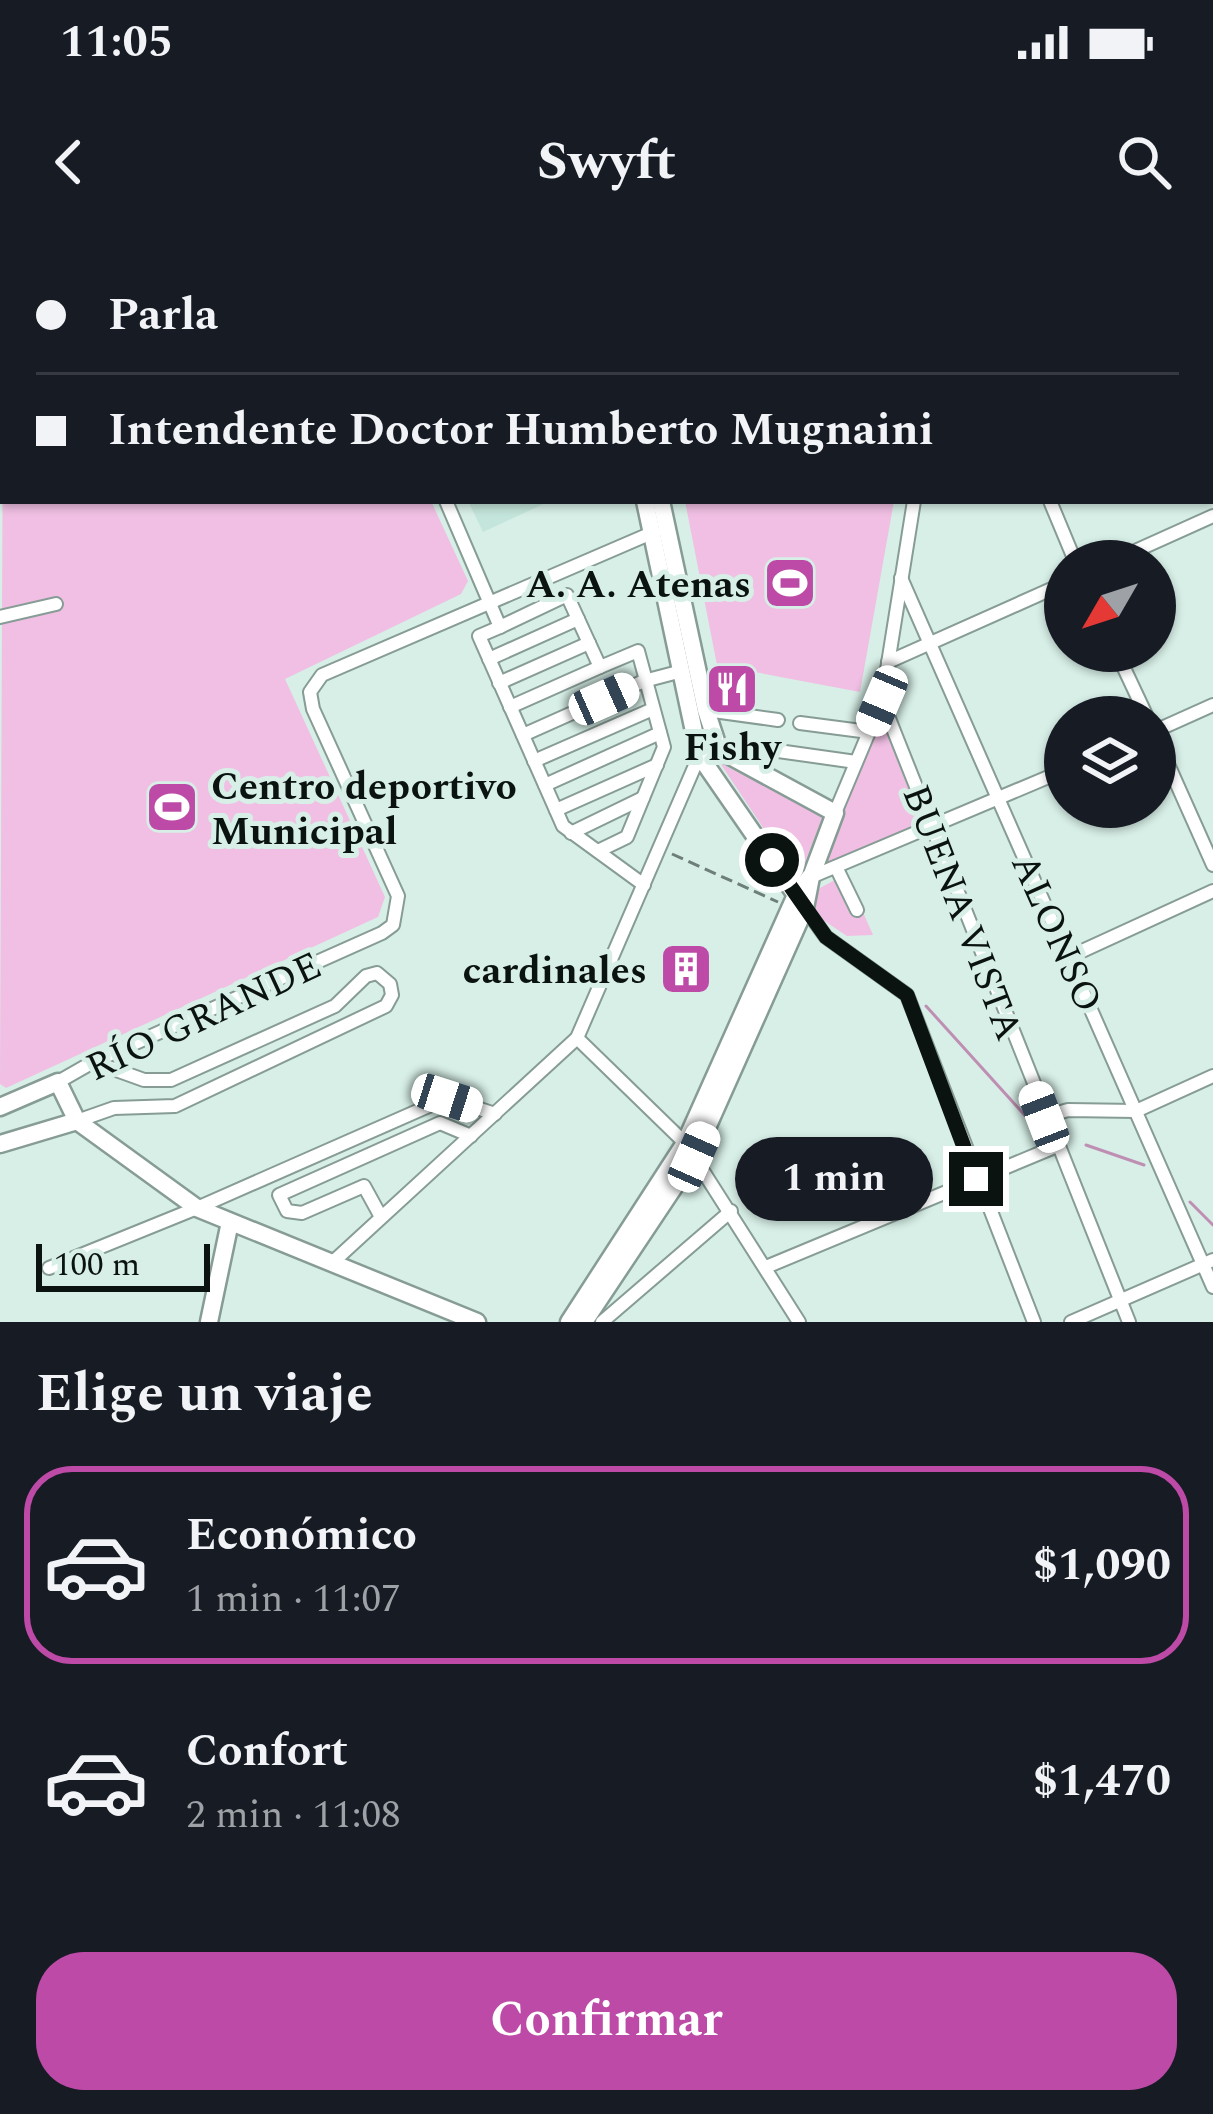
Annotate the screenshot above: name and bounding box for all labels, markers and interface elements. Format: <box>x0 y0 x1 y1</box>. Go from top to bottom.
text: 11:05 <box>60 8 173 77</box>
text: Swyft <box>537 121 676 203</box>
icon: back <box>36 129 102 195</box>
icon: search <box>1111 129 1177 195</box>
text: Parla <box>108 281 218 350</box>
text: Intendente Doctor Humberto Mugnaini <box>108 396 934 465</box>
north arrow <box>1044 540 1176 672</box>
map controls <box>1044 540 1176 828</box>
sports icon: A. A. Atenas <box>762 555 818 611</box>
place label: A. A. Atenas <box>526 556 751 615</box>
restaurant icon: Fishy <box>704 661 760 717</box>
car <box>851 661 913 741</box>
car <box>564 668 644 730</box>
button: layers <box>1044 696 1176 828</box>
place label: Fishy <box>684 719 782 778</box>
place label: Centro deportivo Municipal <box>211 758 517 862</box>
street label: BUENA VISTA <box>886 776 1038 1050</box>
sports icon: Centro deportivo Municipal <box>144 779 200 835</box>
route start <box>745 833 799 887</box>
street label: ALONSO <box>994 844 1117 1022</box>
street label: RÍO GRANDE <box>77 937 331 1098</box>
building icon: cardinales <box>658 941 714 997</box>
place label: cardinales <box>463 942 647 1001</box>
car <box>407 1070 487 1126</box>
car <box>1014 1077 1074 1157</box>
car <box>663 1117 725 1197</box>
callout: 1 min <box>736 1137 934 1221</box>
text: 1 min <box>782 1149 886 1208</box>
route end <box>949 1152 1003 1206</box>
scale bar <box>36 1238 210 1291</box>
text: 100 m <box>54 1240 140 1290</box>
text: Elige un viaje <box>36 1353 373 1435</box>
text: Económico <box>186 1501 417 1570</box>
icon: car <box>42 1511 150 1619</box>
text: $1,090 <box>1033 1531 1171 1600</box>
text: 1 min · 11:07 <box>186 1570 401 1629</box>
text: Confort <box>186 1717 348 1786</box>
icon: car <box>42 1727 150 1835</box>
text: $1,470 <box>1033 1747 1171 1816</box>
text: 2 min · 11:08 <box>186 1786 401 1845</box>
button: Confirmar <box>36 1952 1177 2090</box>

